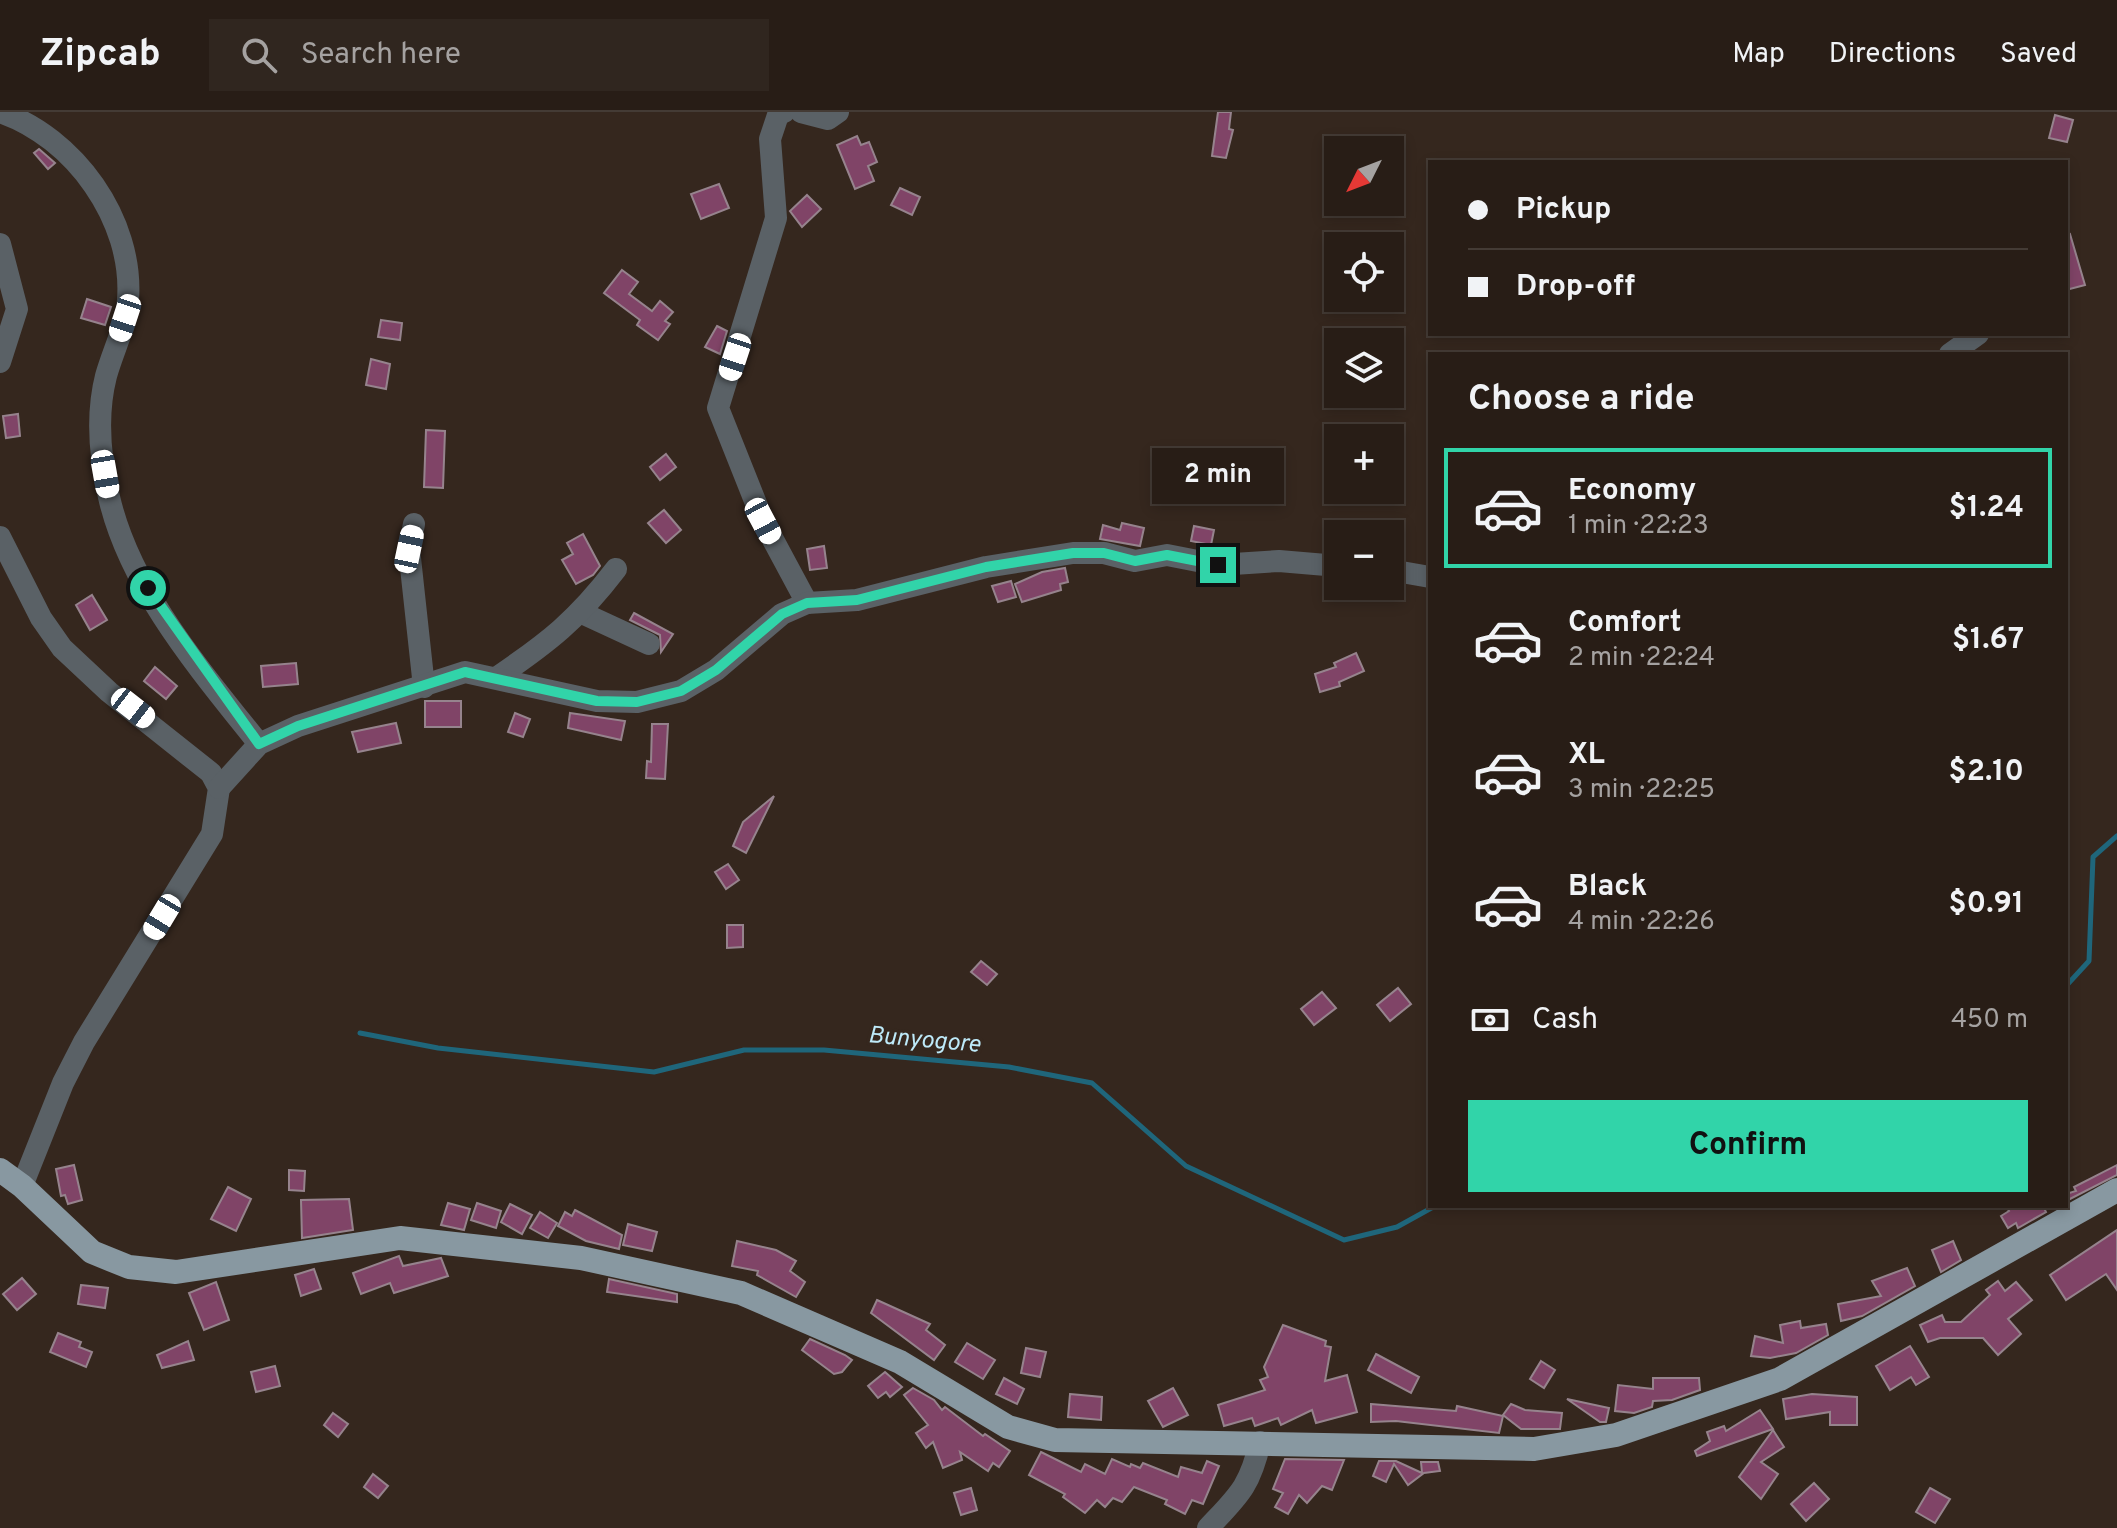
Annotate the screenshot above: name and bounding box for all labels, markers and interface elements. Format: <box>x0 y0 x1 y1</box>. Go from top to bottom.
search box <box>209 19 769 91</box>
text: Zipcab <box>40 31 161 80</box>
icon: search <box>237 33 281 77</box>
text: Search here <box>301 37 461 74</box>
text: Map <box>1732 37 1785 73</box>
text: Directions <box>1829 37 1956 73</box>
text: Saved <box>2000 37 2077 73</box>
north arrow <box>1324 136 1404 216</box>
map controls <box>1324 136 1404 600</box>
text: Pickup <box>1516 192 1611 229</box>
button: locate <box>1324 232 1404 312</box>
text: Drop-off <box>1516 269 1635 306</box>
car <box>106 291 144 345</box>
button: layers <box>1324 328 1404 408</box>
car <box>716 330 754 384</box>
text: Choose a ride <box>1468 377 1694 423</box>
button: + <box>1324 424 1404 504</box>
car <box>89 448 121 500</box>
callout: 2 min <box>1152 449 1284 505</box>
text: 2 min <box>1184 459 1252 492</box>
icon: car <box>1472 472 1544 544</box>
text: Economy <box>1568 473 1696 510</box>
text: $1.24 <box>1949 490 2024 527</box>
car <box>741 494 785 548</box>
text: 1 min · 22:23 <box>1568 510 1709 543</box>
button: − <box>1324 520 1404 600</box>
car <box>392 523 426 575</box>
route end <box>1200 547 1236 583</box>
route start <box>130 570 166 606</box>
icon: car <box>1472 604 1544 676</box>
text: Comfort <box>1568 605 1681 642</box>
text: $1.67 <box>1952 622 2024 659</box>
text: 2 min · 22:24 <box>1568 642 1715 675</box>
car <box>107 684 159 732</box>
icon: car <box>1472 736 1544 808</box>
text: XL <box>1568 737 1605 774</box>
text: $2.10 <box>1949 754 2024 791</box>
text: 3 min · 22:25 <box>1568 774 1715 807</box>
icon: car <box>1472 868 1544 940</box>
text: Black <box>1568 869 1647 906</box>
text: $0.91 <box>1948 886 2024 923</box>
car <box>139 890 185 944</box>
text: 4 min · 22:26 <box>1568 906 1715 939</box>
icon: cash <box>1468 998 1512 1042</box>
text: Cash <box>1532 1002 1598 1039</box>
text: 450 m <box>1951 1004 2028 1037</box>
water label: Bunyogore <box>867 1021 982 1061</box>
button: Confirm <box>1468 1100 2028 1192</box>

